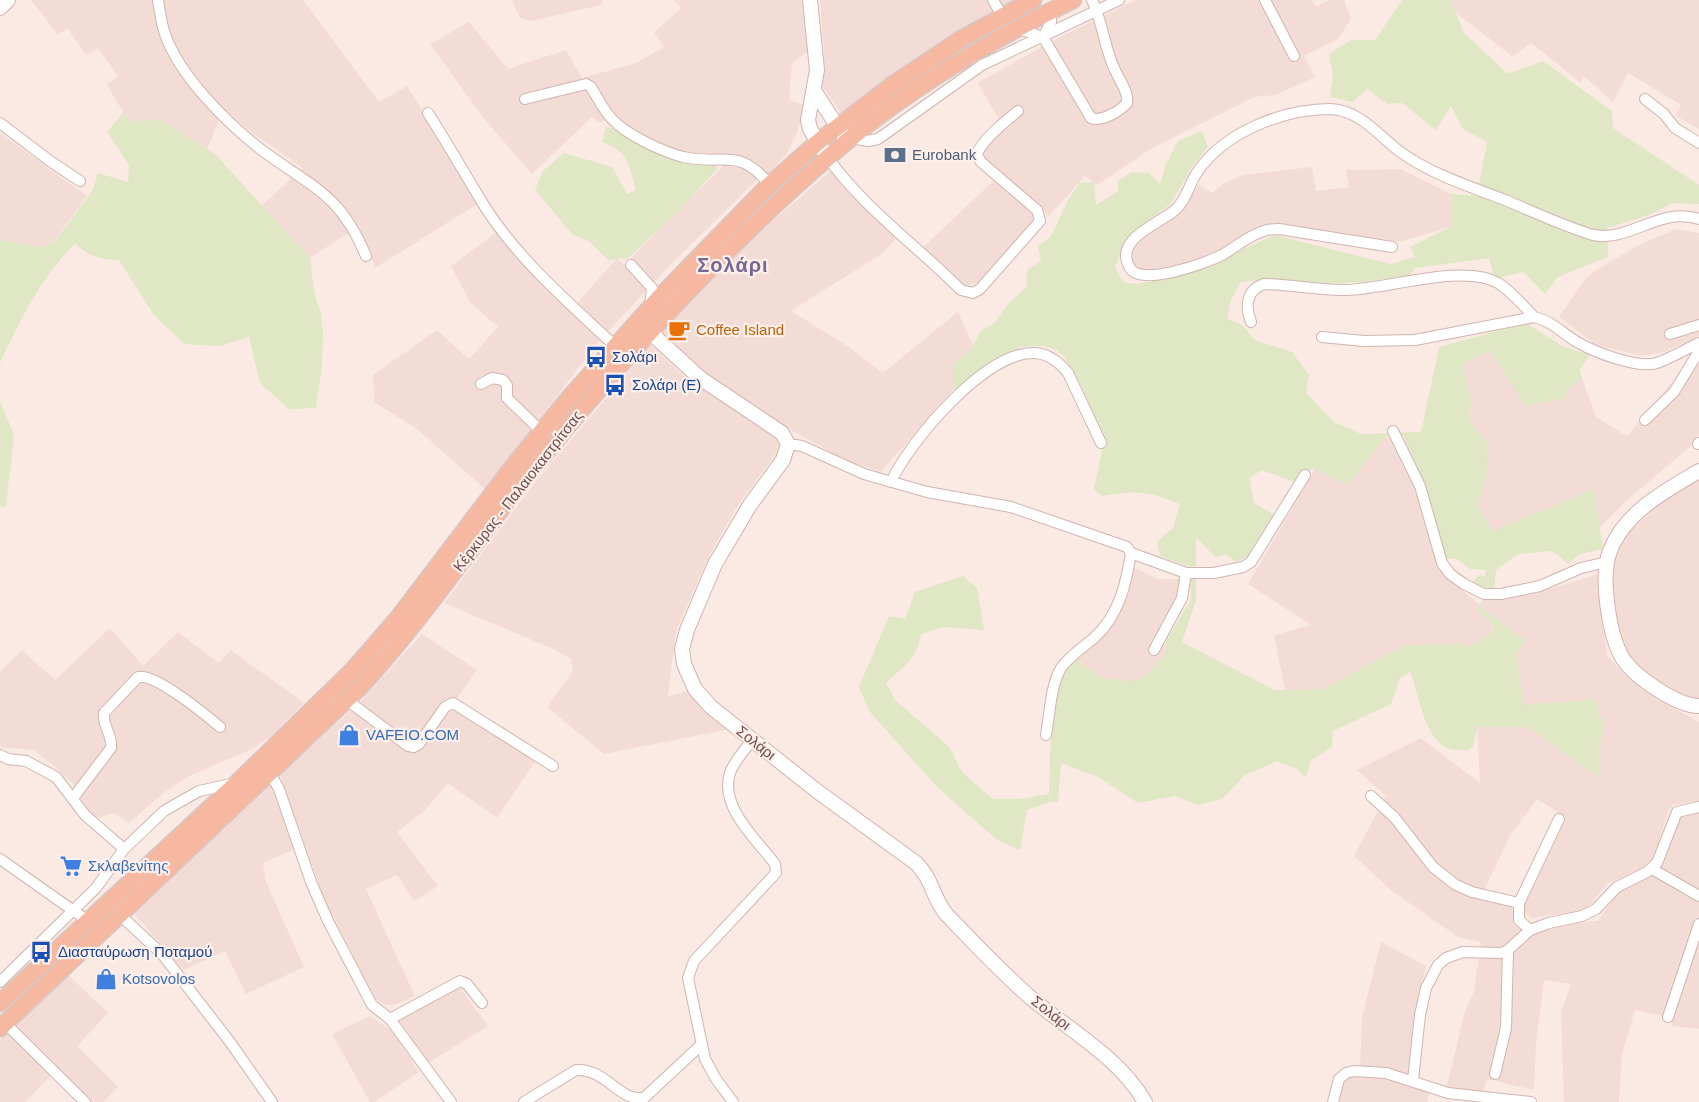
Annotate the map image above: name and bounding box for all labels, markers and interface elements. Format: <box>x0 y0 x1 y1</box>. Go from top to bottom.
bank icon: Eurobank <box>882 142 908 168</box>
place label: Eurobank <box>912 146 977 163</box>
district label: Σολάρι <box>697 254 769 276</box>
cafe icon: Coffee Island <box>666 317 692 343</box>
place label: Coffee Island <box>696 321 784 338</box>
bus stop icon: Σολάρι <box>583 344 609 370</box>
place label: Σολάρι <box>612 348 657 365</box>
bus stop icon: Σολάρι (E) <box>602 372 628 398</box>
place label: Σολάρι (E) <box>632 376 701 393</box>
street label: Κέρκυρας - Παλαιοκαστρίτσας <box>449 407 586 575</box>
shop icon: VAFEIO.COM <box>336 722 362 748</box>
street label: Σολάρι <box>733 722 779 763</box>
place label: VAFEIO.COM <box>366 726 459 743</box>
supermarket icon: Σκλαβενίτης <box>58 853 84 879</box>
place label: Σκλαβενίτης <box>88 857 168 874</box>
bus stop icon: Διασταύρωση Ποταμού <box>28 939 54 965</box>
place label: Διασταύρωση Ποταμού <box>58 943 212 960</box>
shop icon: Kotsovolos <box>93 966 119 992</box>
place label: Kotsovolos <box>122 970 195 987</box>
street label: Σολάρι <box>1028 992 1074 1033</box>

